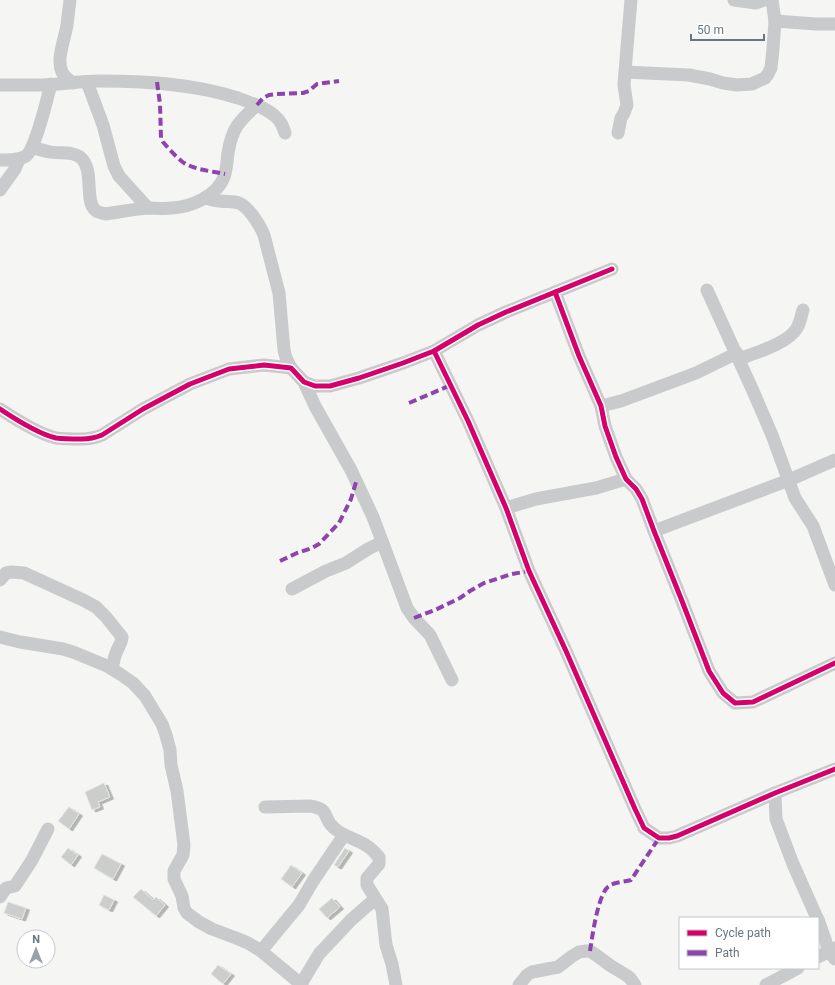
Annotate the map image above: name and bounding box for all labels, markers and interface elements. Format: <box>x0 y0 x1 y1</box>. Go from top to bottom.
scale bar <box>691 16 764 42</box>
text: 50 m <box>697 23 724 37</box>
legend <box>679 917 819 969</box>
text: Cycle path <box>715 926 771 940</box>
north arrow <box>16 929 56 969</box>
text: N <box>32 933 40 946</box>
text: Path <box>715 946 740 960</box>

